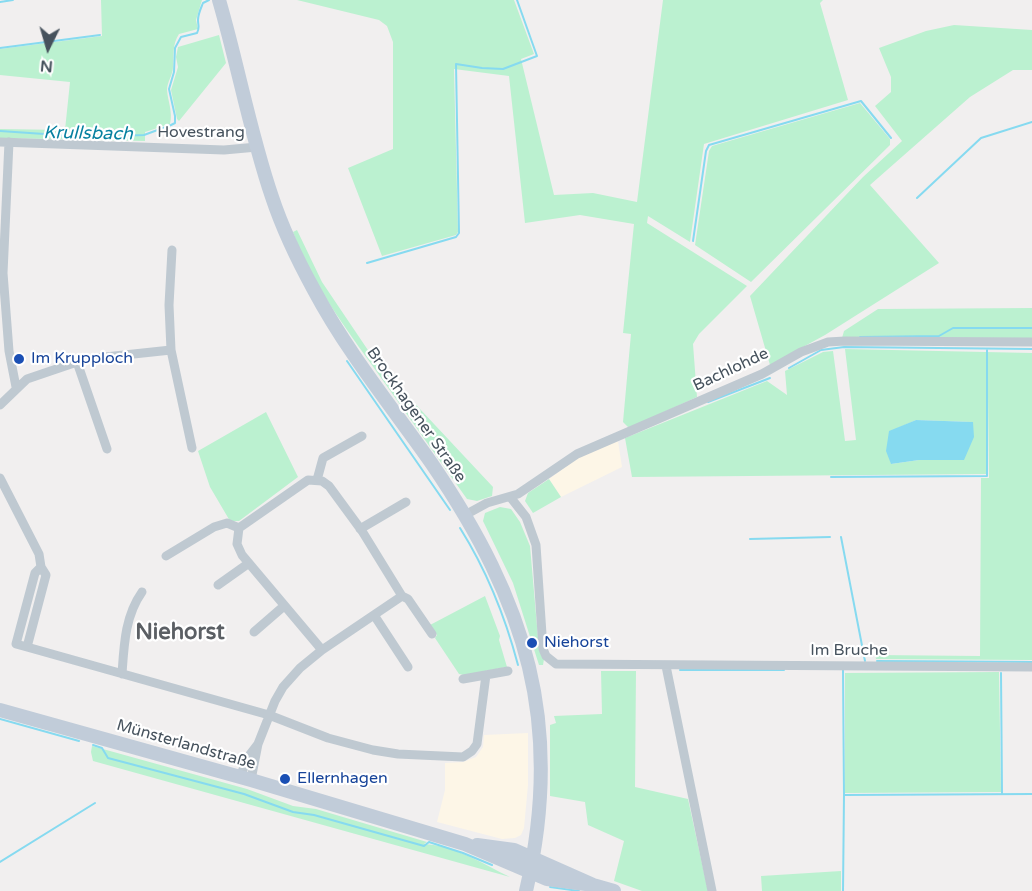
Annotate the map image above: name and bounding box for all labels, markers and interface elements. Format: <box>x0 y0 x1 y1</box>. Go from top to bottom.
north arrow <box>18 18 78 78</box>
text: N <box>39 55 54 76</box>
water label: Krullsbach <box>43 122 133 146</box>
street label: Hovestrang <box>157 123 245 143</box>
street label: Brockhagener Straße <box>362 344 470 486</box>
street label: Bachlohde <box>690 344 772 396</box>
place label: Im Krupploch <box>31 349 133 369</box>
marker: Im Krupploch <box>12 352 26 366</box>
district label: Niehorst <box>135 620 225 646</box>
place label: Niehorst <box>544 633 609 653</box>
marker: Niehorst <box>525 636 539 650</box>
street label: Im Bruche <box>810 641 888 661</box>
street label: Münsterlandstraße <box>114 716 258 774</box>
place label: Ellernhagen <box>297 769 388 789</box>
marker: Ellernhagen <box>278 772 292 786</box>

